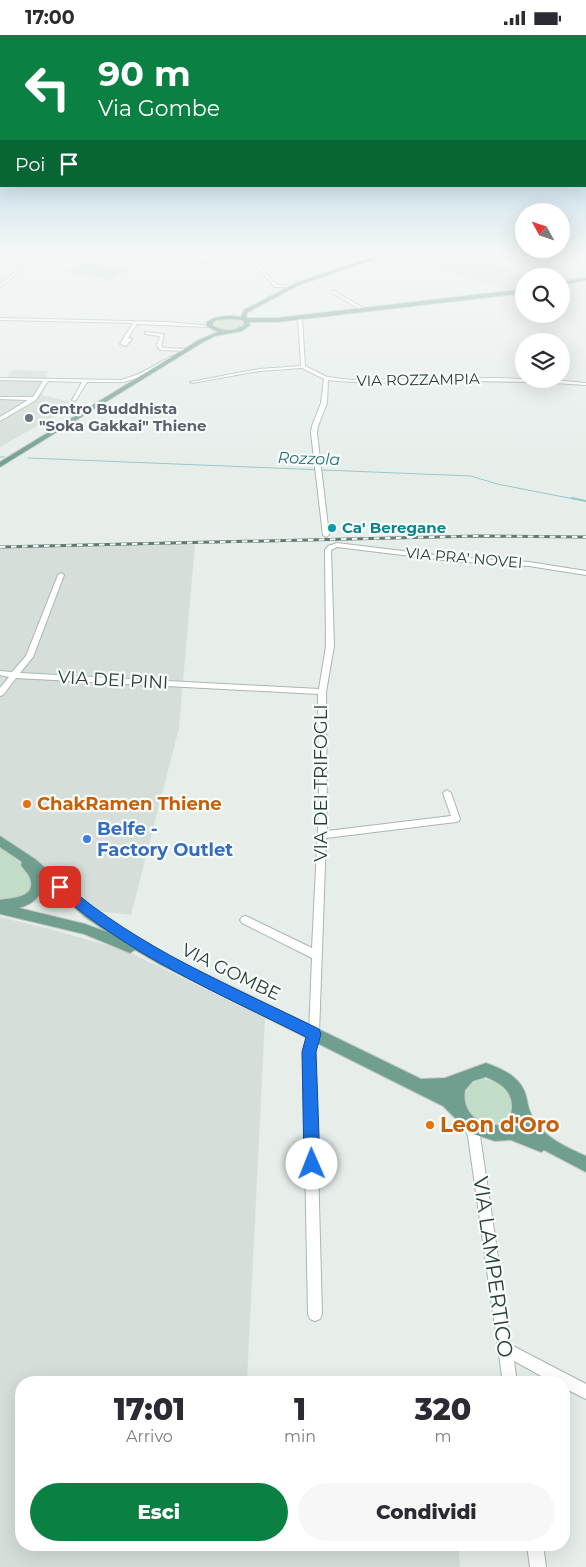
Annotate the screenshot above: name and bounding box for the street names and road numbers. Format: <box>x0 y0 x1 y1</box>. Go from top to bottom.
street label: VIA ROZZAMPIA <box>356 369 480 390</box>
street label: VIA PRA' NOVEI <box>405 543 523 572</box>
street label: VIA DEI PINI <box>57 666 169 694</box>
street label: VIA DEI TRIFOGLI <box>310 704 332 862</box>
street label: VIA GOMBE <box>178 939 284 1005</box>
street label: VIA LAMPERTICO <box>468 1175 519 1359</box>

